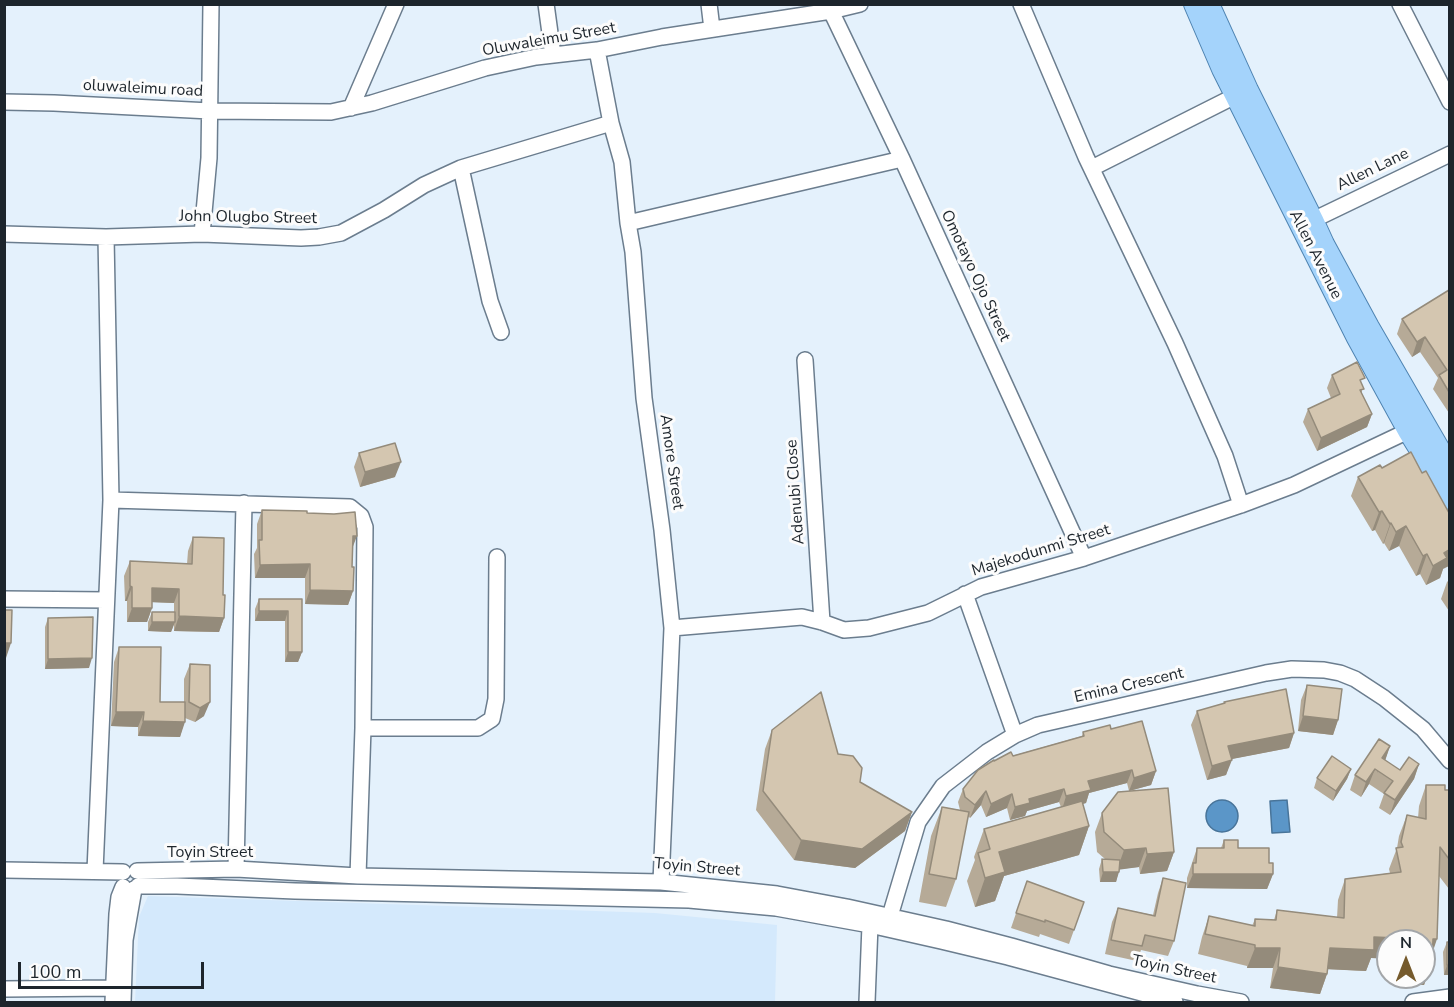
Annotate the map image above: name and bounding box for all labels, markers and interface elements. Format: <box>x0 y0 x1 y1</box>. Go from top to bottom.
street label: Oluwaleimu Street <box>481 19 617 61</box>
street label: oluwaleimu road <box>82 76 204 102</box>
street label: Allen Lane <box>1334 144 1412 196</box>
street label: John Olugbo Street <box>179 207 317 229</box>
street label: Omotayo Ojo Street <box>936 207 1014 345</box>
street label: Allen Avenue <box>1284 207 1346 303</box>
street label: Amore Street <box>655 413 687 511</box>
street label: Adenubi Close <box>783 439 809 545</box>
street label: Majekodunmi Street <box>969 521 1113 581</box>
street label: Emina Crescent <box>1073 664 1185 708</box>
street label: Toyin Street <box>167 843 253 863</box>
street label: Toyin Street <box>653 855 741 881</box>
north arrow <box>1376 929 1436 989</box>
text: N <box>1400 932 1412 954</box>
scale bar <box>21 950 207 988</box>
street label: Toyin Street <box>1130 952 1218 988</box>
text: 100 m <box>29 960 81 984</box>

